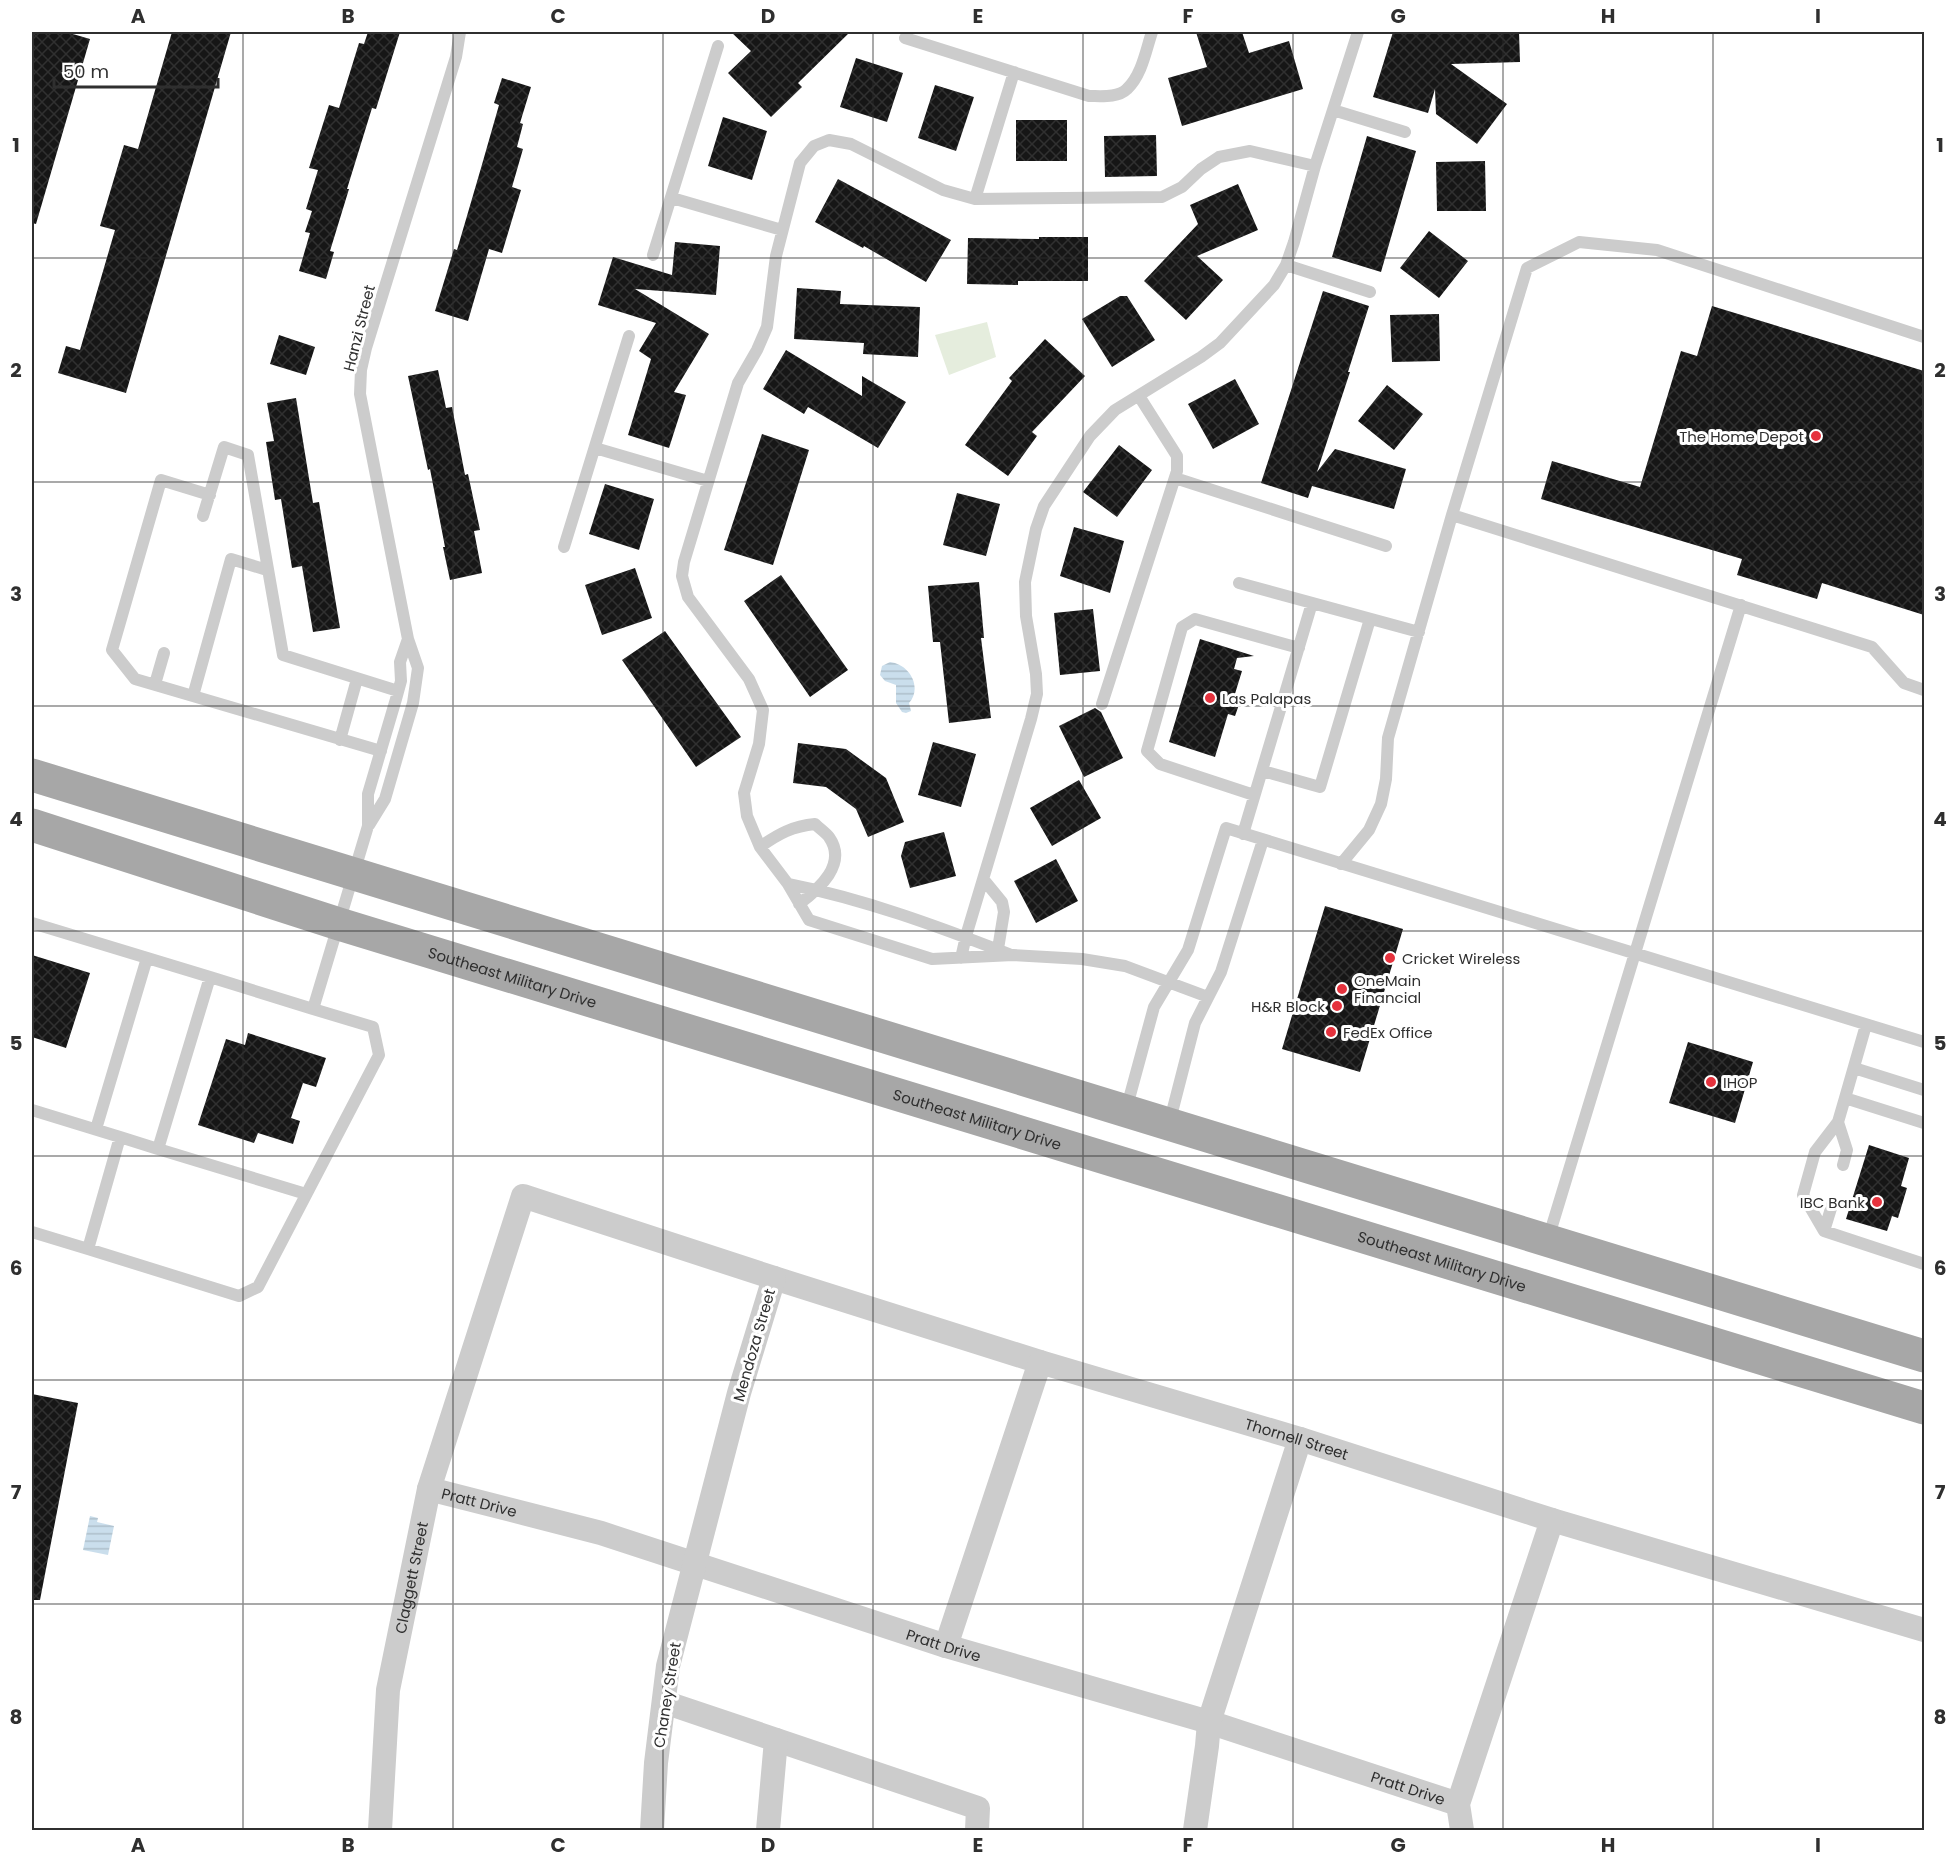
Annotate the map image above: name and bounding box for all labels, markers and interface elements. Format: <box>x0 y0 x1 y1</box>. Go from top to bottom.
text: A <box>131 2 146 30</box>
text: B <box>341 2 355 30</box>
text: C <box>550 2 566 30</box>
text: D <box>761 2 775 30</box>
text: E <box>973 2 983 30</box>
text: F <box>1183 2 1194 30</box>
text: G <box>1390 2 1406 30</box>
text: H <box>1601 2 1615 30</box>
text: I <box>1815 2 1821 30</box>
scale bar <box>54 51 218 89</box>
text: 50 m <box>63 59 109 84</box>
text: 1 <box>12 131 20 159</box>
text: 1 <box>1936 131 1944 159</box>
street label: Hanzi Street <box>338 282 380 374</box>
text: 2 <box>10 356 22 384</box>
text: 2 <box>1934 356 1946 384</box>
place label: The Home Depot <box>1679 426 1804 447</box>
marker: The Home Depot <box>1809 429 1823 443</box>
text: 3 <box>10 580 22 608</box>
text: 3 <box>1934 580 1946 608</box>
place label: Las Palapas <box>1222 688 1311 709</box>
marker: Las Palapas <box>1203 691 1217 705</box>
text: 4 <box>9 805 23 833</box>
text: 4 <box>1933 805 1947 833</box>
street label: Southeast Military Drive <box>426 941 599 1013</box>
place label: Cricket Wireless <box>1402 948 1521 969</box>
marker: Cricket Wireless <box>1383 951 1397 965</box>
place label: OneMain Financial <box>1354 970 1421 1008</box>
marker: OneMain Financial <box>1335 982 1349 996</box>
place label: H&R Block <box>1251 996 1325 1017</box>
marker: H&R Block <box>1330 999 1344 1013</box>
place label: FedEx Office <box>1343 1022 1433 1043</box>
marker: FedEx Office <box>1324 1025 1338 1039</box>
text: 5 <box>10 1029 23 1057</box>
text: 5 <box>1934 1029 1947 1057</box>
place label: IHOP <box>1723 1072 1758 1093</box>
marker: IHOP <box>1704 1075 1718 1089</box>
street label: Southeast Military Drive <box>890 1083 1064 1155</box>
place label: IBC Bank <box>1800 1192 1865 1213</box>
marker: IBC Bank <box>1870 1195 1884 1209</box>
street label: Southeast Military Drive <box>1355 1225 1529 1296</box>
text: 6 <box>10 1254 22 1282</box>
text: 6 <box>1934 1254 1946 1282</box>
street label: Mendoza Street <box>728 1286 780 1404</box>
street label: Thornell Street <box>1242 1413 1351 1464</box>
text: 7 <box>11 1478 22 1506</box>
text: 7 <box>1935 1478 1946 1506</box>
street label: Pratt Drive <box>439 1482 519 1522</box>
street label: Claggett Street <box>389 1520 433 1635</box>
street label: Pratt Drive <box>904 1623 983 1666</box>
street label: Chaney Street <box>648 1641 686 1749</box>
text: 8 <box>10 1703 22 1731</box>
text: 8 <box>1934 1703 1946 1731</box>
street label: Pratt Drive <box>1368 1766 1448 1810</box>
text: A <box>131 1831 146 1859</box>
text: B <box>341 1831 355 1859</box>
text: C <box>550 1831 566 1859</box>
text: D <box>761 1831 775 1859</box>
text: E <box>973 1831 983 1859</box>
text: F <box>1183 1831 1194 1859</box>
text: G <box>1390 1831 1406 1859</box>
text: H <box>1601 1831 1615 1859</box>
text: I <box>1815 1831 1821 1859</box>

